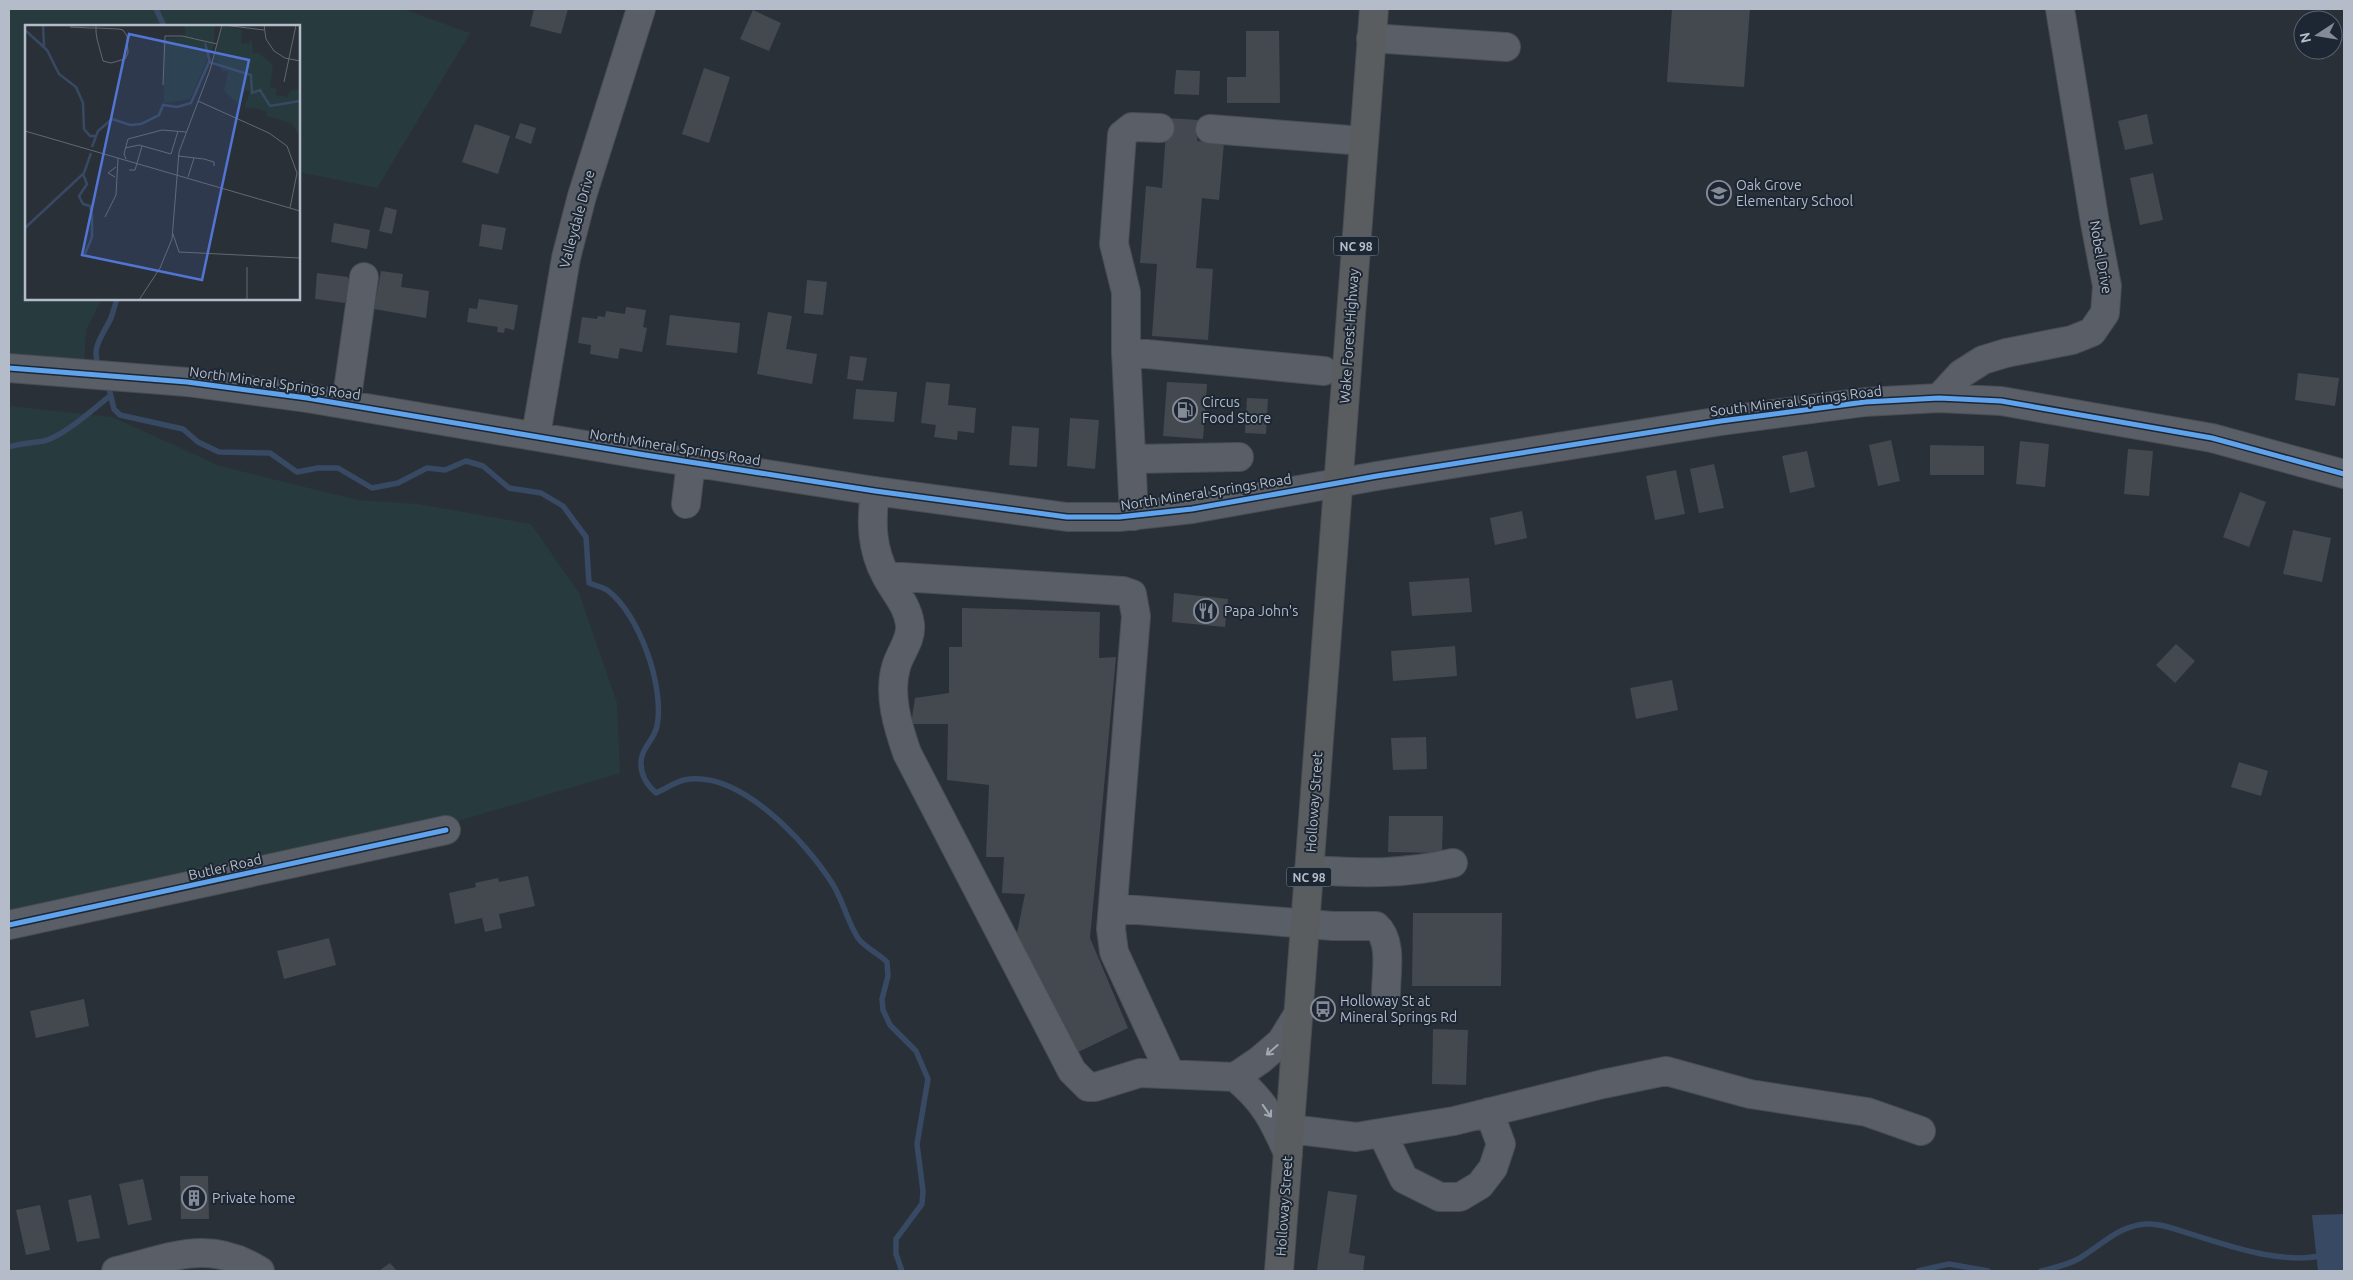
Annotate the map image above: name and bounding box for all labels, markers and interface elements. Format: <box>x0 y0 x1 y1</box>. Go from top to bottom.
north arrow <box>2293 10 2343 60</box>
inset map <box>25 25 300 300</box>
text: N <box>2296 31 2314 44</box>
street label: Valleydale Drive <box>556 168 598 270</box>
place label: Oak Grove Elementary School <box>1736 177 1854 209</box>
school or university icon: Oak Grove Elementary School <box>1706 180 1732 206</box>
street label: Nobel Drive <box>2087 219 2115 295</box>
road number: NC 98 <box>1334 237 1378 256</box>
street label: Wake Forest Highway <box>1336 268 1362 404</box>
street label: North Mineral Springs Road <box>188 363 362 403</box>
street label: South Mineral Springs Road <box>1709 383 1883 419</box>
place label: Circus Food Store <box>1202 394 1271 426</box>
fuel station icon: Circus Food Store <box>1172 397 1198 423</box>
street label: North Mineral Springs Road <box>588 426 762 468</box>
street label: North Mineral Springs Road <box>1119 471 1293 513</box>
restaurant icon: Papa John's <box>1193 598 1219 624</box>
place label: Papa John's <box>1224 603 1298 619</box>
street label: Holloway Street <box>1303 751 1326 853</box>
street label: Butler Road <box>187 851 263 883</box>
road number: NC 98 <box>1286 868 1332 886</box>
place label: Holloway St at Mineral Springs Rd <box>1340 993 1457 1025</box>
bus stop icon: Holloway St at Mineral Springs Rd <box>1310 996 1336 1022</box>
one-way arrow <box>1266 1044 1279 1056</box>
one-way arrow <box>1262 1104 1272 1118</box>
street label: Holloway Street <box>1273 1155 1296 1257</box>
building icon: Private home <box>181 1185 207 1211</box>
place label: Private home <box>212 1190 295 1206</box>

